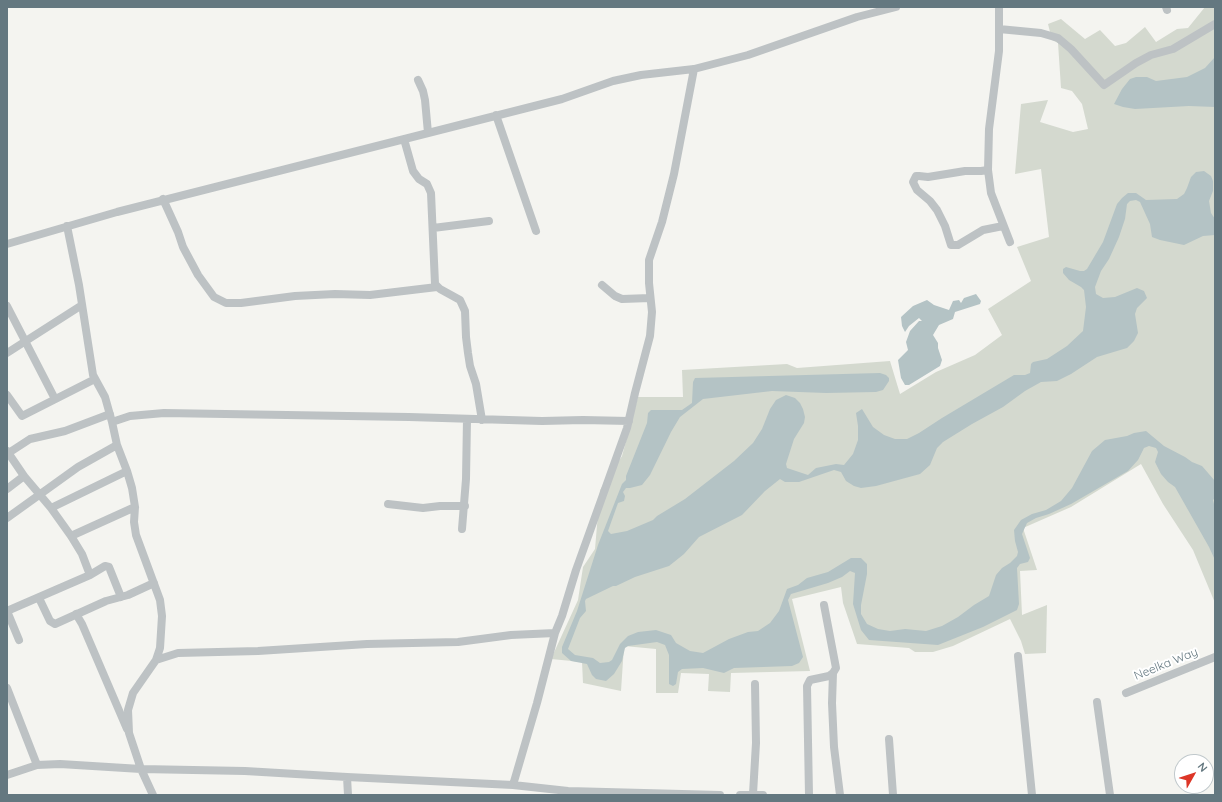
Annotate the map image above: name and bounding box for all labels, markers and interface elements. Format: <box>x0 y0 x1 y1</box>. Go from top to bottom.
street label: Neelka Way <box>1132 645 1200 683</box>
north arrow <box>1174 754 1214 794</box>
text: N <box>1195 760 1211 775</box>

